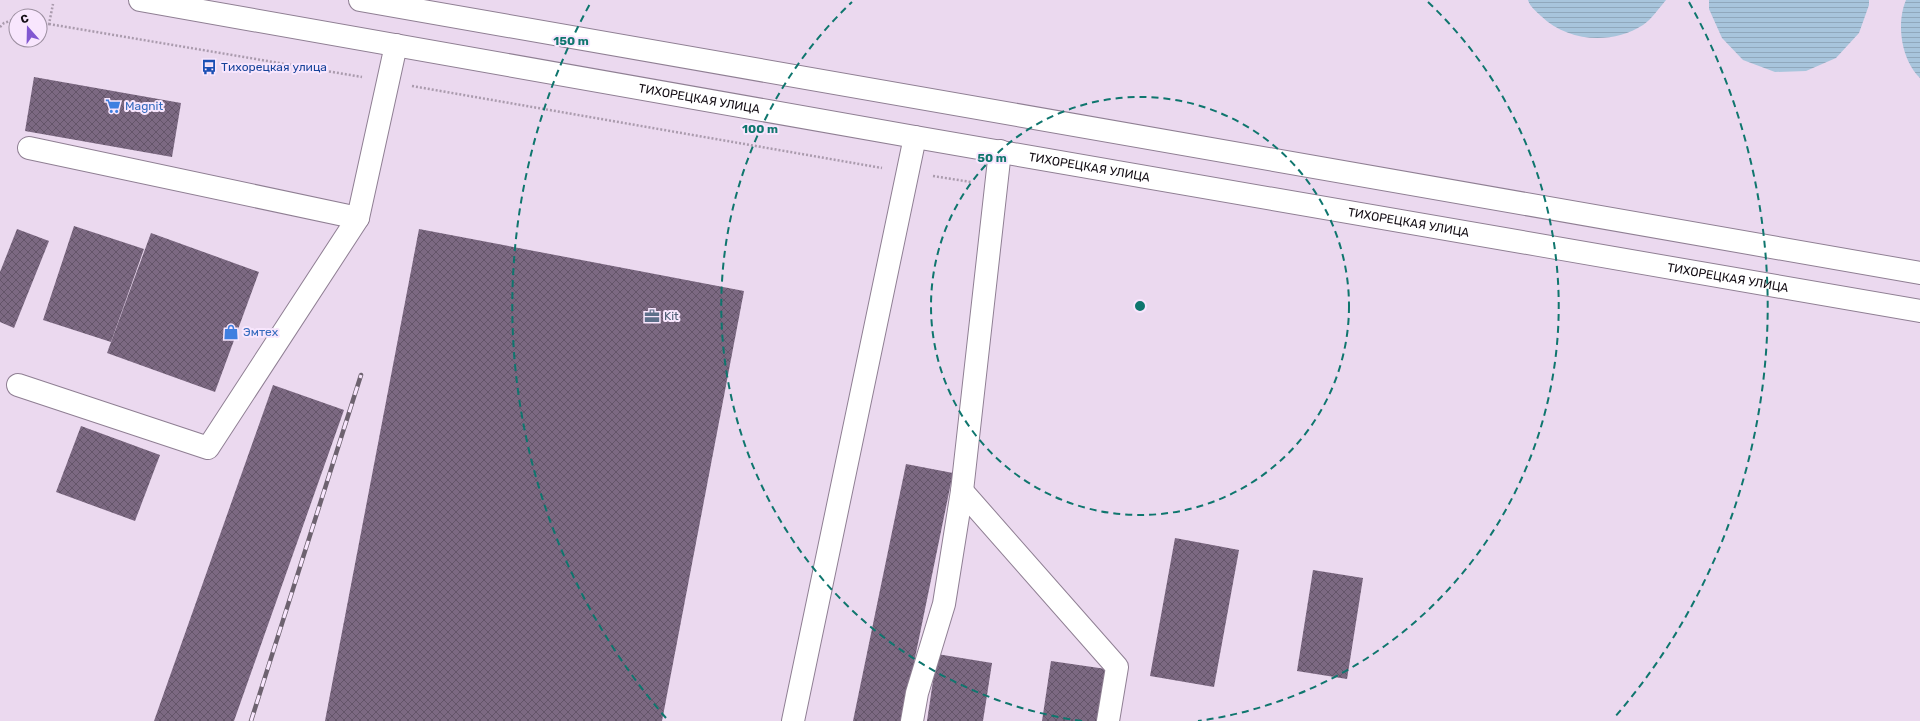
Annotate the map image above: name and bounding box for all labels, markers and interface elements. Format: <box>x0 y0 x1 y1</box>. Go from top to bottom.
north arrow <box>8 8 48 48</box>
text: С <box>19 12 31 27</box>
text: 150 m <box>553 34 589 48</box>
bus stop icon: Тихорецкая улица <box>200 58 218 76</box>
place label: Тихорецкая улица <box>221 60 327 74</box>
street label: ТИХОРЕЦКАЯ УЛИЦА <box>638 81 761 116</box>
supermarket icon: Magnit <box>104 97 122 115</box>
place label: Magnit <box>125 99 163 113</box>
text: 100 m <box>742 122 778 136</box>
street label: ТИХОРЕЦКАЯ УЛИЦА <box>1028 150 1151 185</box>
text: 50 m <box>977 151 1007 165</box>
street label: ТИХОРЕЦКАЯ УЛИЦА <box>1347 205 1470 240</box>
street label: ТИХОРЕЦКАЯ УЛИЦА <box>1666 260 1790 295</box>
centre of rings <box>1133 299 1147 313</box>
office icon: Kit <box>643 307 661 325</box>
place label: Kit <box>664 309 679 323</box>
shop icon: Эмтех <box>222 323 240 341</box>
place label: Эмтех <box>243 325 279 339</box>

